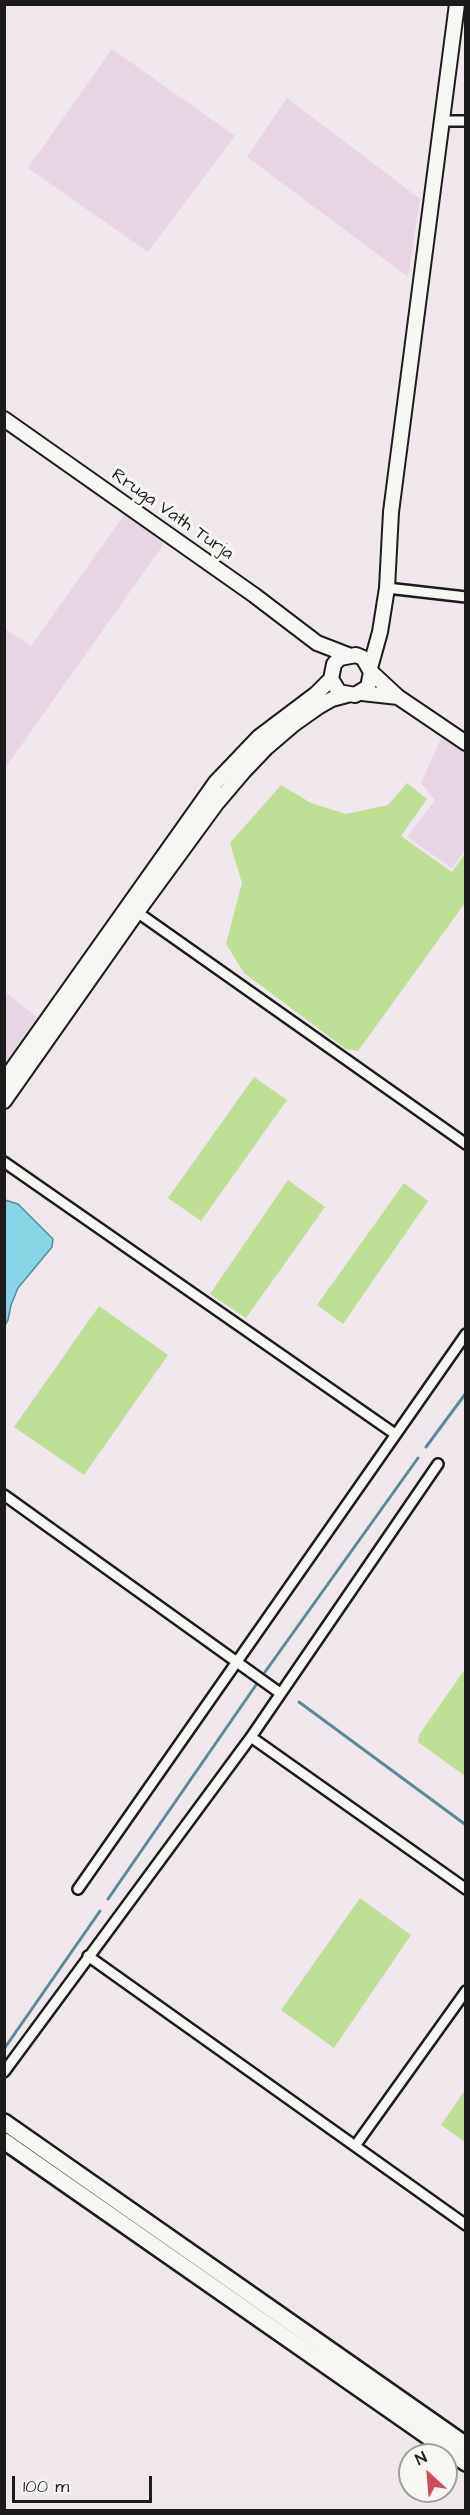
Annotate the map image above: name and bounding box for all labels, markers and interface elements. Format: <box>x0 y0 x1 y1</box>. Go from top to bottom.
street label: Rruga Vath Turja <box>107 465 237 565</box>
north arrow <box>398 2443 458 2503</box>
text: N <box>412 2447 430 2471</box>
scale bar <box>15 2464 154 2502</box>
text: 100 m <box>23 2474 69 2499</box>

